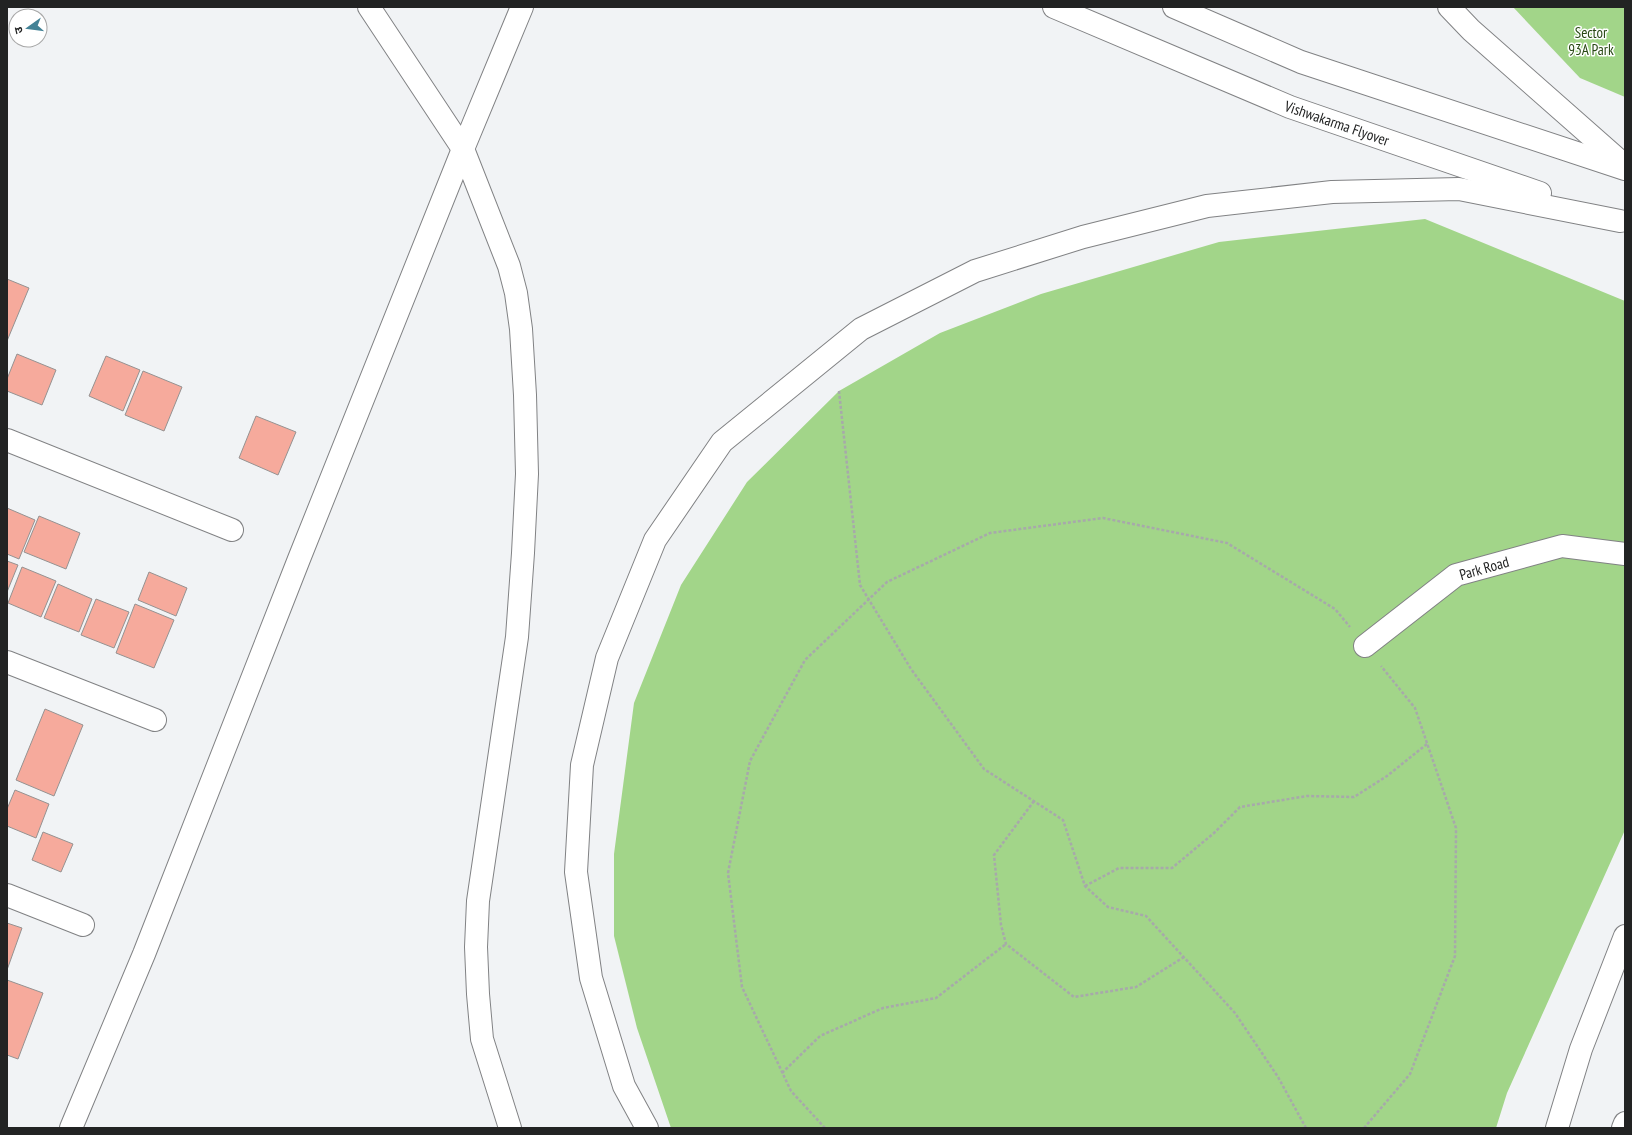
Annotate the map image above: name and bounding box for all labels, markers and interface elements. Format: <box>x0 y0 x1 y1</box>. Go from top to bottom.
north arrow <box>8 8 48 48</box>
park label: Sector 93A Park <box>1568 23 1614 59</box>
text: उ <box>11 25 26 35</box>
street label: Vishwakarma Flyover <box>1281 96 1393 150</box>
street label: Park Road <box>1457 552 1511 584</box>

